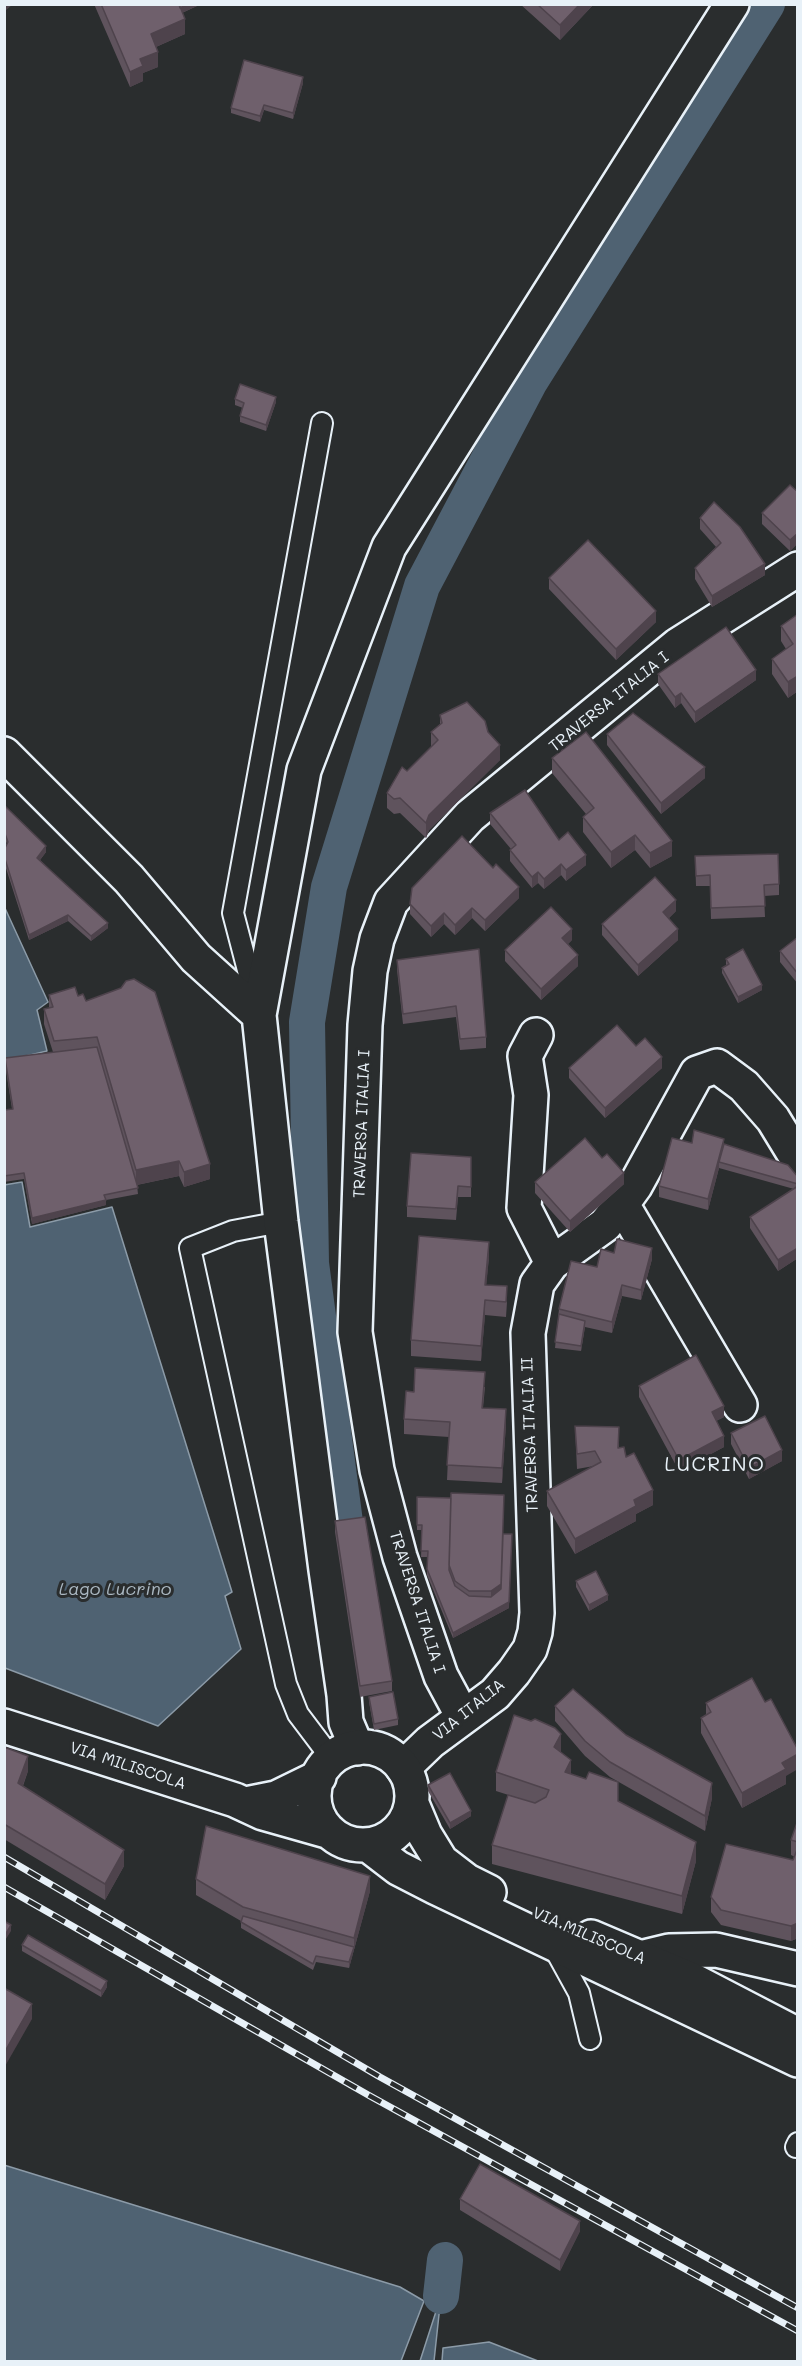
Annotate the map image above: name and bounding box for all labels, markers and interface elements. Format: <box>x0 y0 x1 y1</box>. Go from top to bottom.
street label: TRAVERSA ITALIA I <box>545 648 673 756</box>
street label: TRAVERSA ITALIA I <box>350 1050 374 1198</box>
street label: TRAVERSA ITALIA II <box>518 1357 542 1513</box>
district label: LUCRINO <box>665 1453 765 1477</box>
street label: TRAVERSA ITALIA I <box>385 1528 449 1676</box>
water label: Lago Lucrino <box>59 1578 171 1600</box>
street label: VIA ITALIA <box>429 1675 509 1745</box>
street label: VIA MILISCOLA <box>67 1738 189 1794</box>
street label: VIA MILISCOLA <box>529 1903 649 1969</box>

